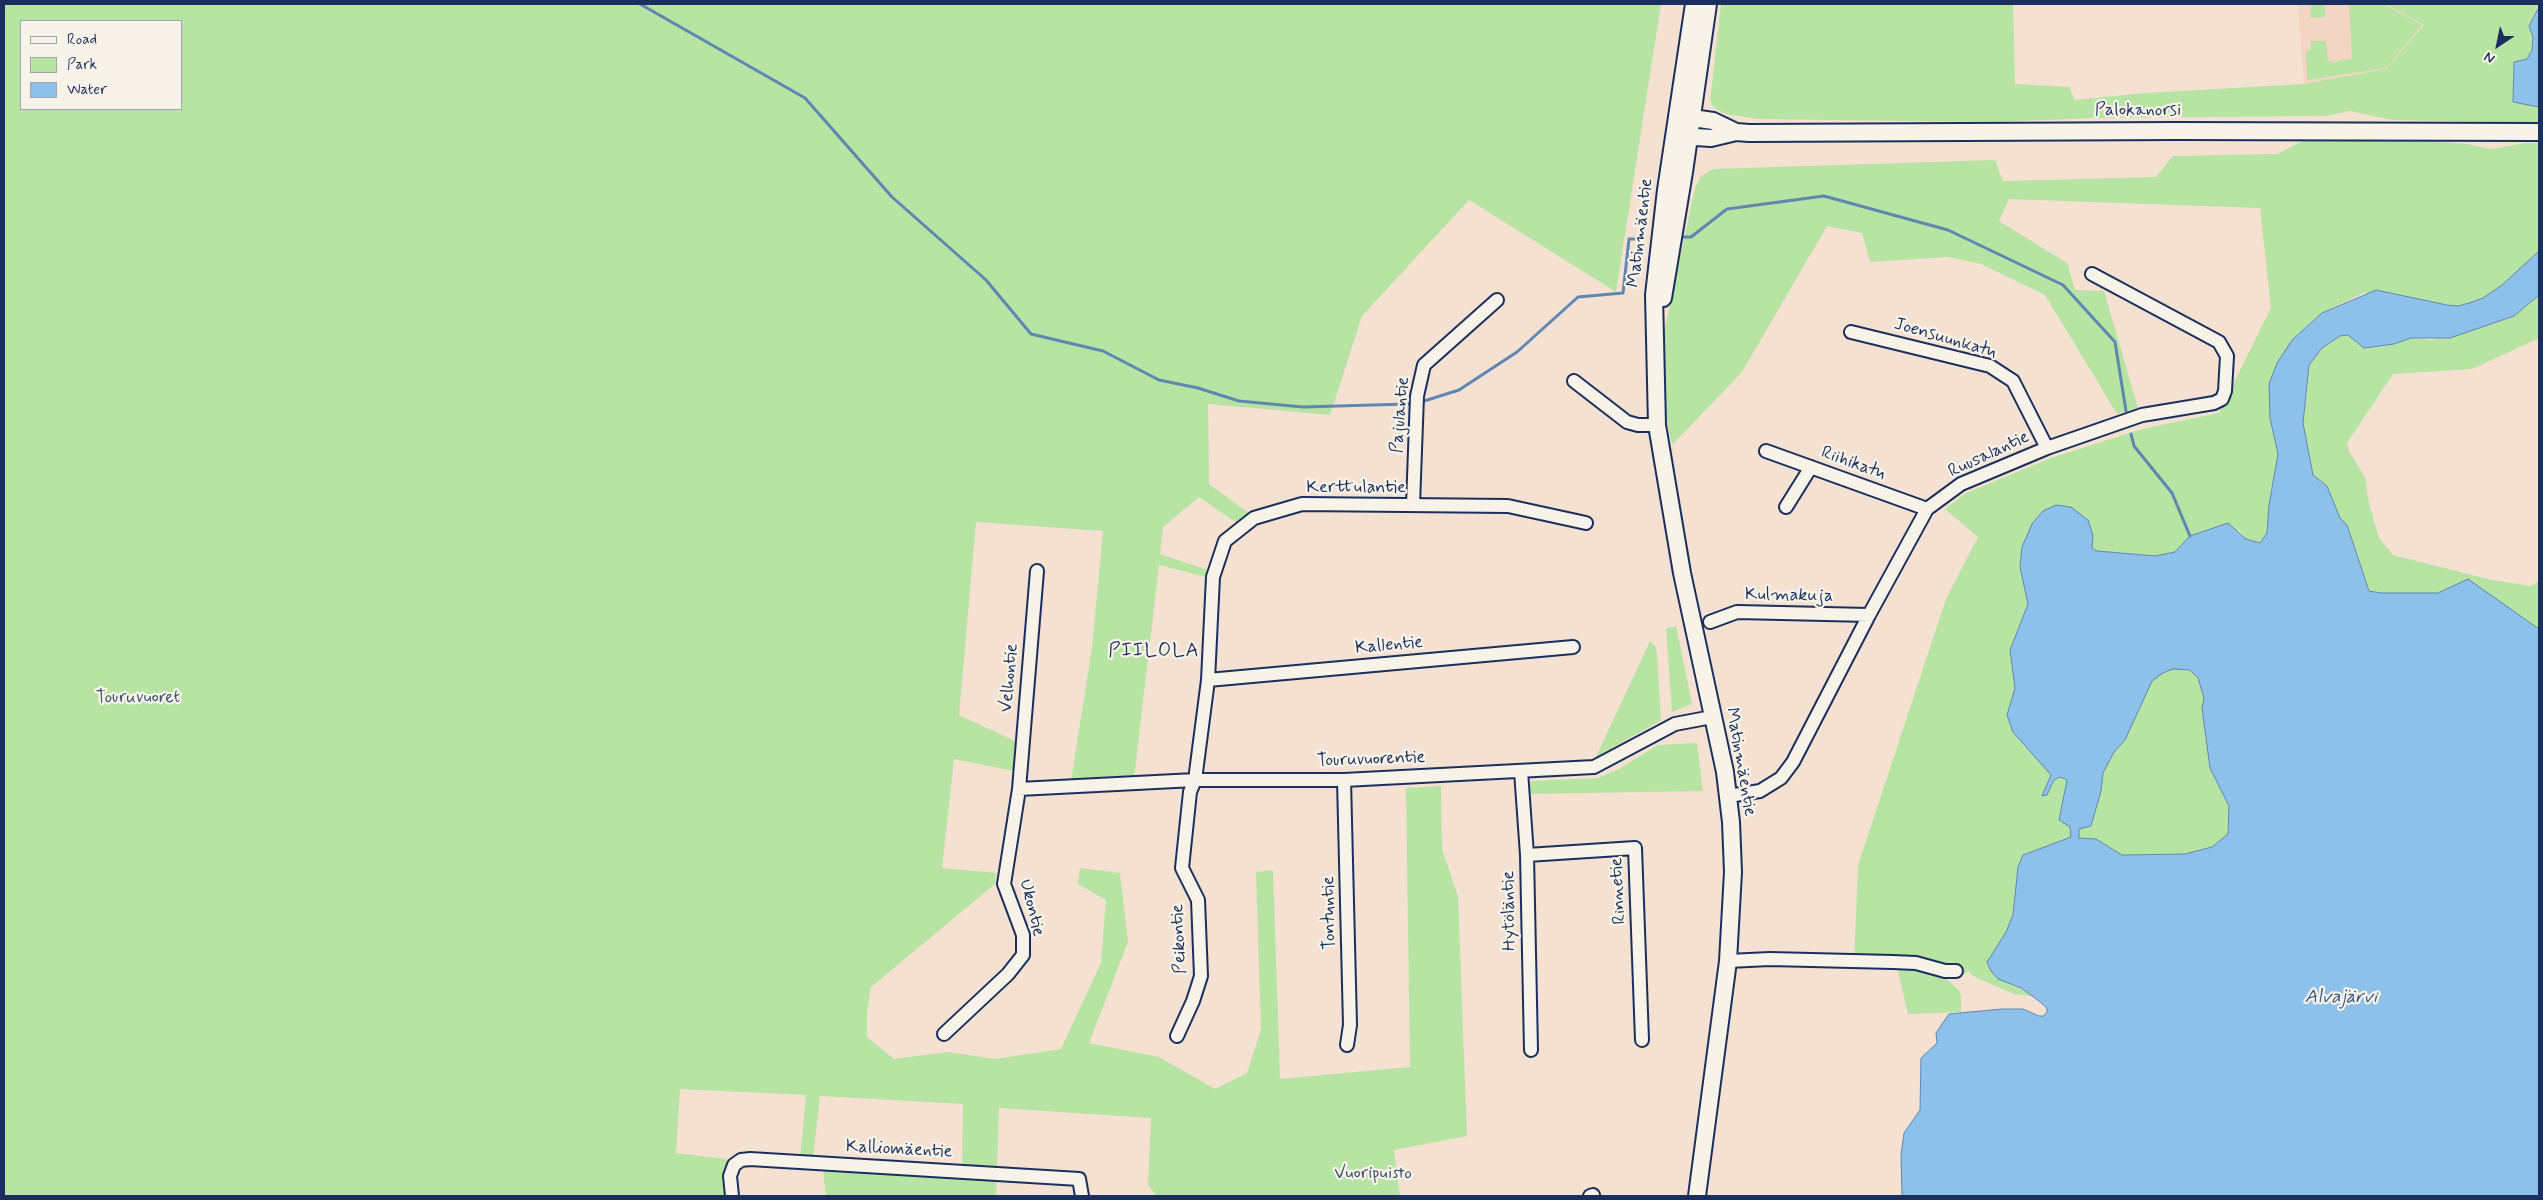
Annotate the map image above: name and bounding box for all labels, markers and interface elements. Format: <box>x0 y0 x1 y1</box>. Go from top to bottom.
legend <box>20 20 182 110</box>
north arrow <box>2473 20 2523 70</box>
text: Road <box>67 30 97 50</box>
text: N <box>2481 47 2499 68</box>
text: Park <box>67 55 97 75</box>
text: Water <box>67 80 107 100</box>
street label: Palokanorsi <box>2095 100 2181 122</box>
street label: Matinmäentie <box>1624 177 1658 289</box>
street label: Joensuunkatu <box>1891 314 1999 364</box>
street label: Pajulantie <box>1387 376 1415 454</box>
street label: Ruusalantie <box>1945 427 2033 483</box>
street label: Riihikatu <box>1818 442 1888 486</box>
street label: Kerttulantie <box>1306 477 1406 499</box>
street label: Kulmakuja <box>1745 584 1833 608</box>
street label: Kallentie <box>1354 632 1424 660</box>
district label: PIILOLA <box>1109 640 1199 664</box>
street label: Velhontie <box>996 643 1024 713</box>
park label: Touruvuoret <box>96 687 180 709</box>
street label: Matinmäentie <box>1720 706 1760 818</box>
street label: Touruvuorentie <box>1316 747 1426 773</box>
street label: Rinnetie <box>1606 857 1632 925</box>
street label: Hytöläntie <box>1499 871 1521 951</box>
street label: Tontuntie <box>1319 876 1341 950</box>
street label: Ukontie <box>1013 877 1049 939</box>
street label: Peikontie <box>1167 904 1193 974</box>
water label: Alvajärvi <box>2305 987 2377 1009</box>
street label: Kalliomäentie <box>845 1136 953 1164</box>
park label: Vuoripuisto <box>1334 1163 1412 1185</box>

